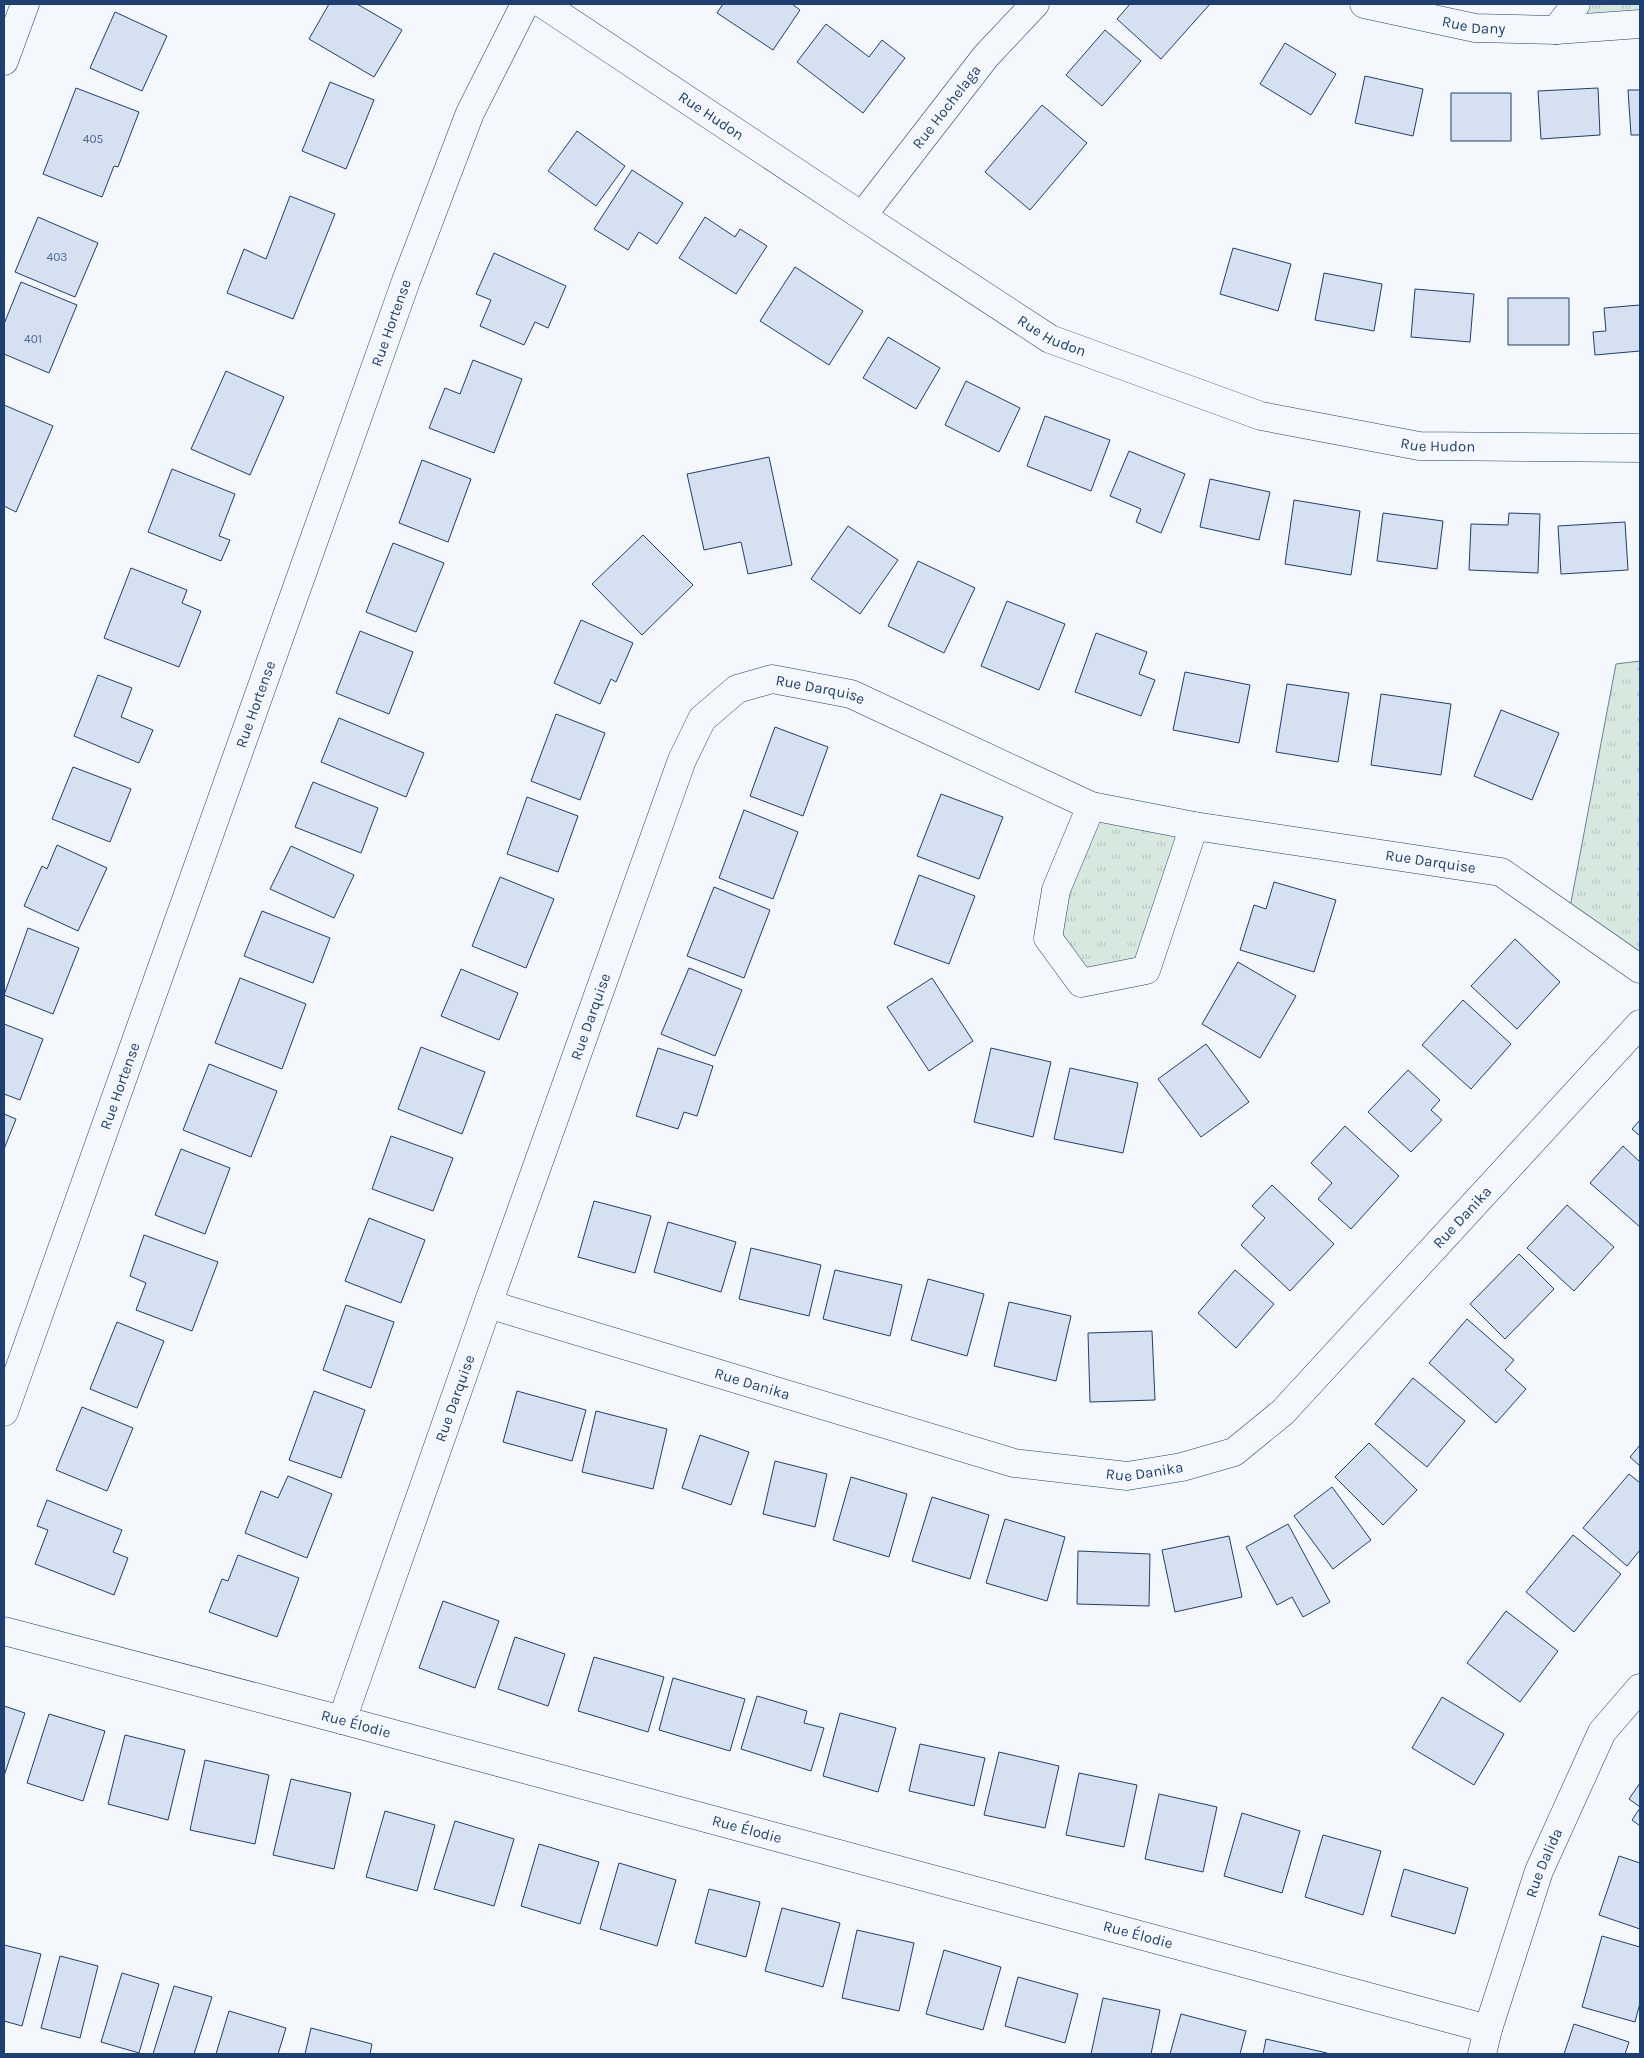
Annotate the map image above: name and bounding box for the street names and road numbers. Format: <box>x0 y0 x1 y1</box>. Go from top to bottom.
street label: Rue Dany <box>1440 12 1506 38</box>
street label: Rue Hochelaga <box>908 61 985 153</box>
street label: Rue Hudon <box>675 88 747 144</box>
street label: Rue Hortense <box>367 277 415 369</box>
street label: Rue Hudon <box>1014 311 1089 360</box>
street label: Rue Hudon <box>1399 434 1475 456</box>
street label: Rue Hortense <box>232 658 279 750</box>
street label: Rue Darquise <box>774 671 868 708</box>
street label: Rue Darquise <box>1384 846 1477 877</box>
street label: Rue Darquise <box>567 971 614 1063</box>
street label: Rue Hortense <box>96 1040 144 1132</box>
street label: Rue Danika <box>1429 1182 1495 1252</box>
street label: Rue Darquise <box>431 1352 479 1444</box>
street label: Rue Danika <box>712 1364 792 1404</box>
street label: Rue Danika <box>1105 1458 1184 1485</box>
street label: Rue Élodie <box>319 1706 393 1742</box>
street label: Rue Élodie <box>710 1811 784 1847</box>
street label: Rue Dalida <box>1522 1825 1566 1900</box>
street label: Rue Élodie <box>1101 1917 1175 1953</box>

